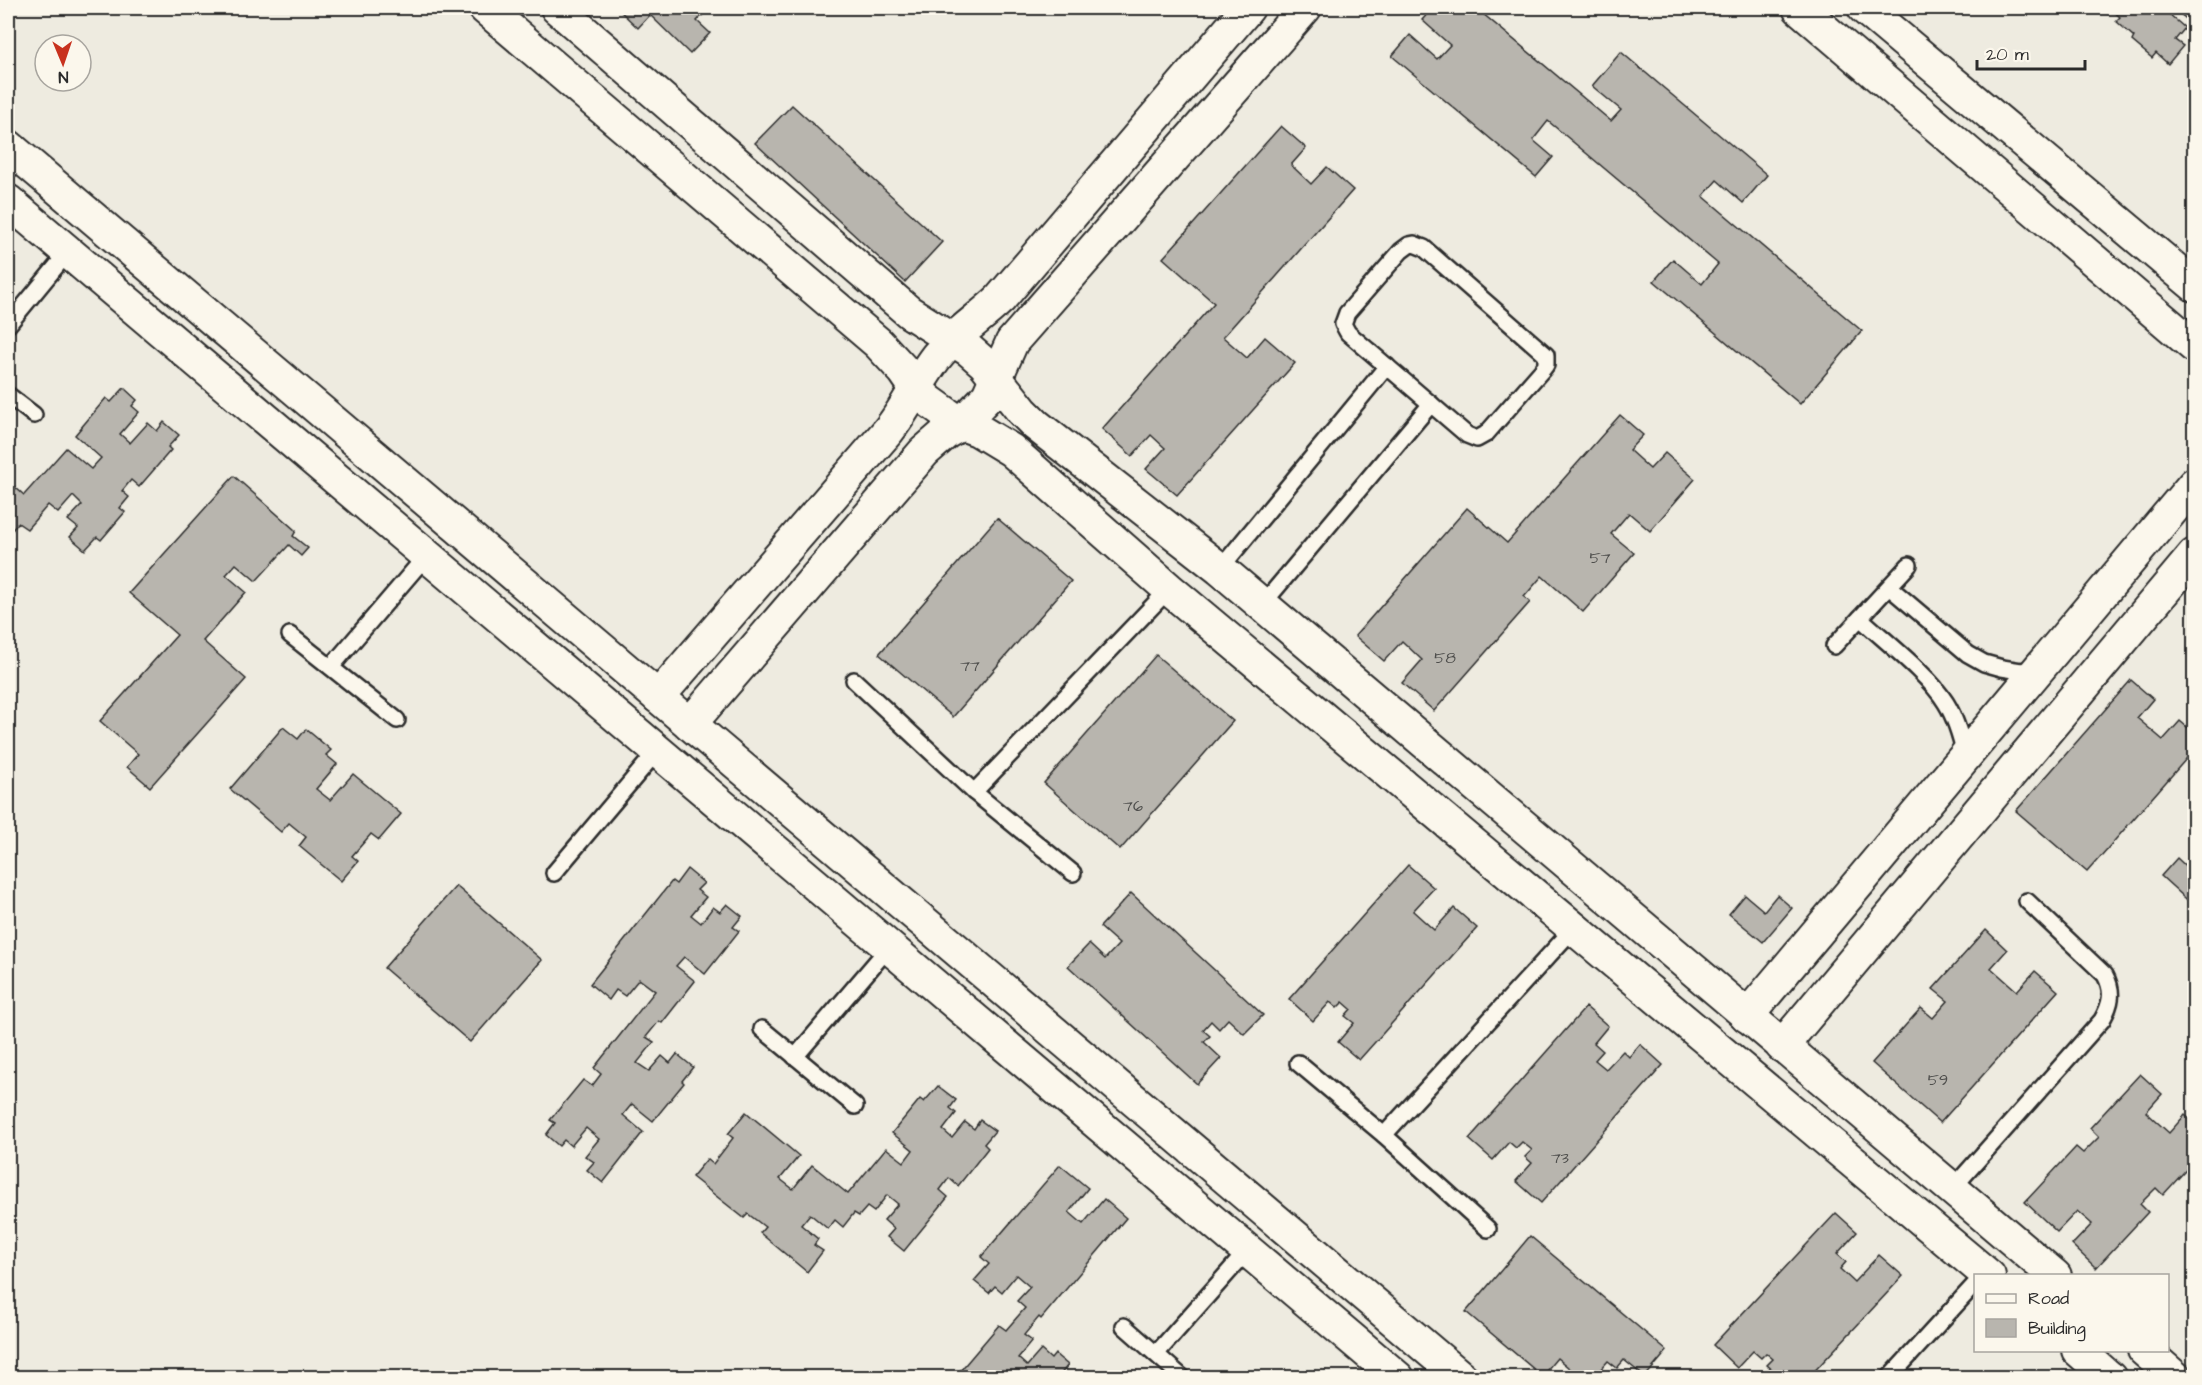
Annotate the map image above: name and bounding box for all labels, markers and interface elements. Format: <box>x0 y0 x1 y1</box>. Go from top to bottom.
north arrow <box>33 33 93 93</box>
scale bar <box>1977 33 2085 71</box>
text: 20 m <box>1986 42 2029 67</box>
text: N <box>58 66 69 88</box>
house number: 57 <box>1589 547 1611 569</box>
house number: 58 <box>1434 647 1456 669</box>
house number: 77 <box>960 655 980 677</box>
house number: 76 <box>1123 795 1143 817</box>
house number: 59 <box>1928 1069 1948 1091</box>
house number: 73 <box>1551 1147 1569 1169</box>
legend <box>1974 1274 2169 1352</box>
text: Road <box>2028 1286 2069 1311</box>
text: Building <box>2028 1316 2086 1342</box>

